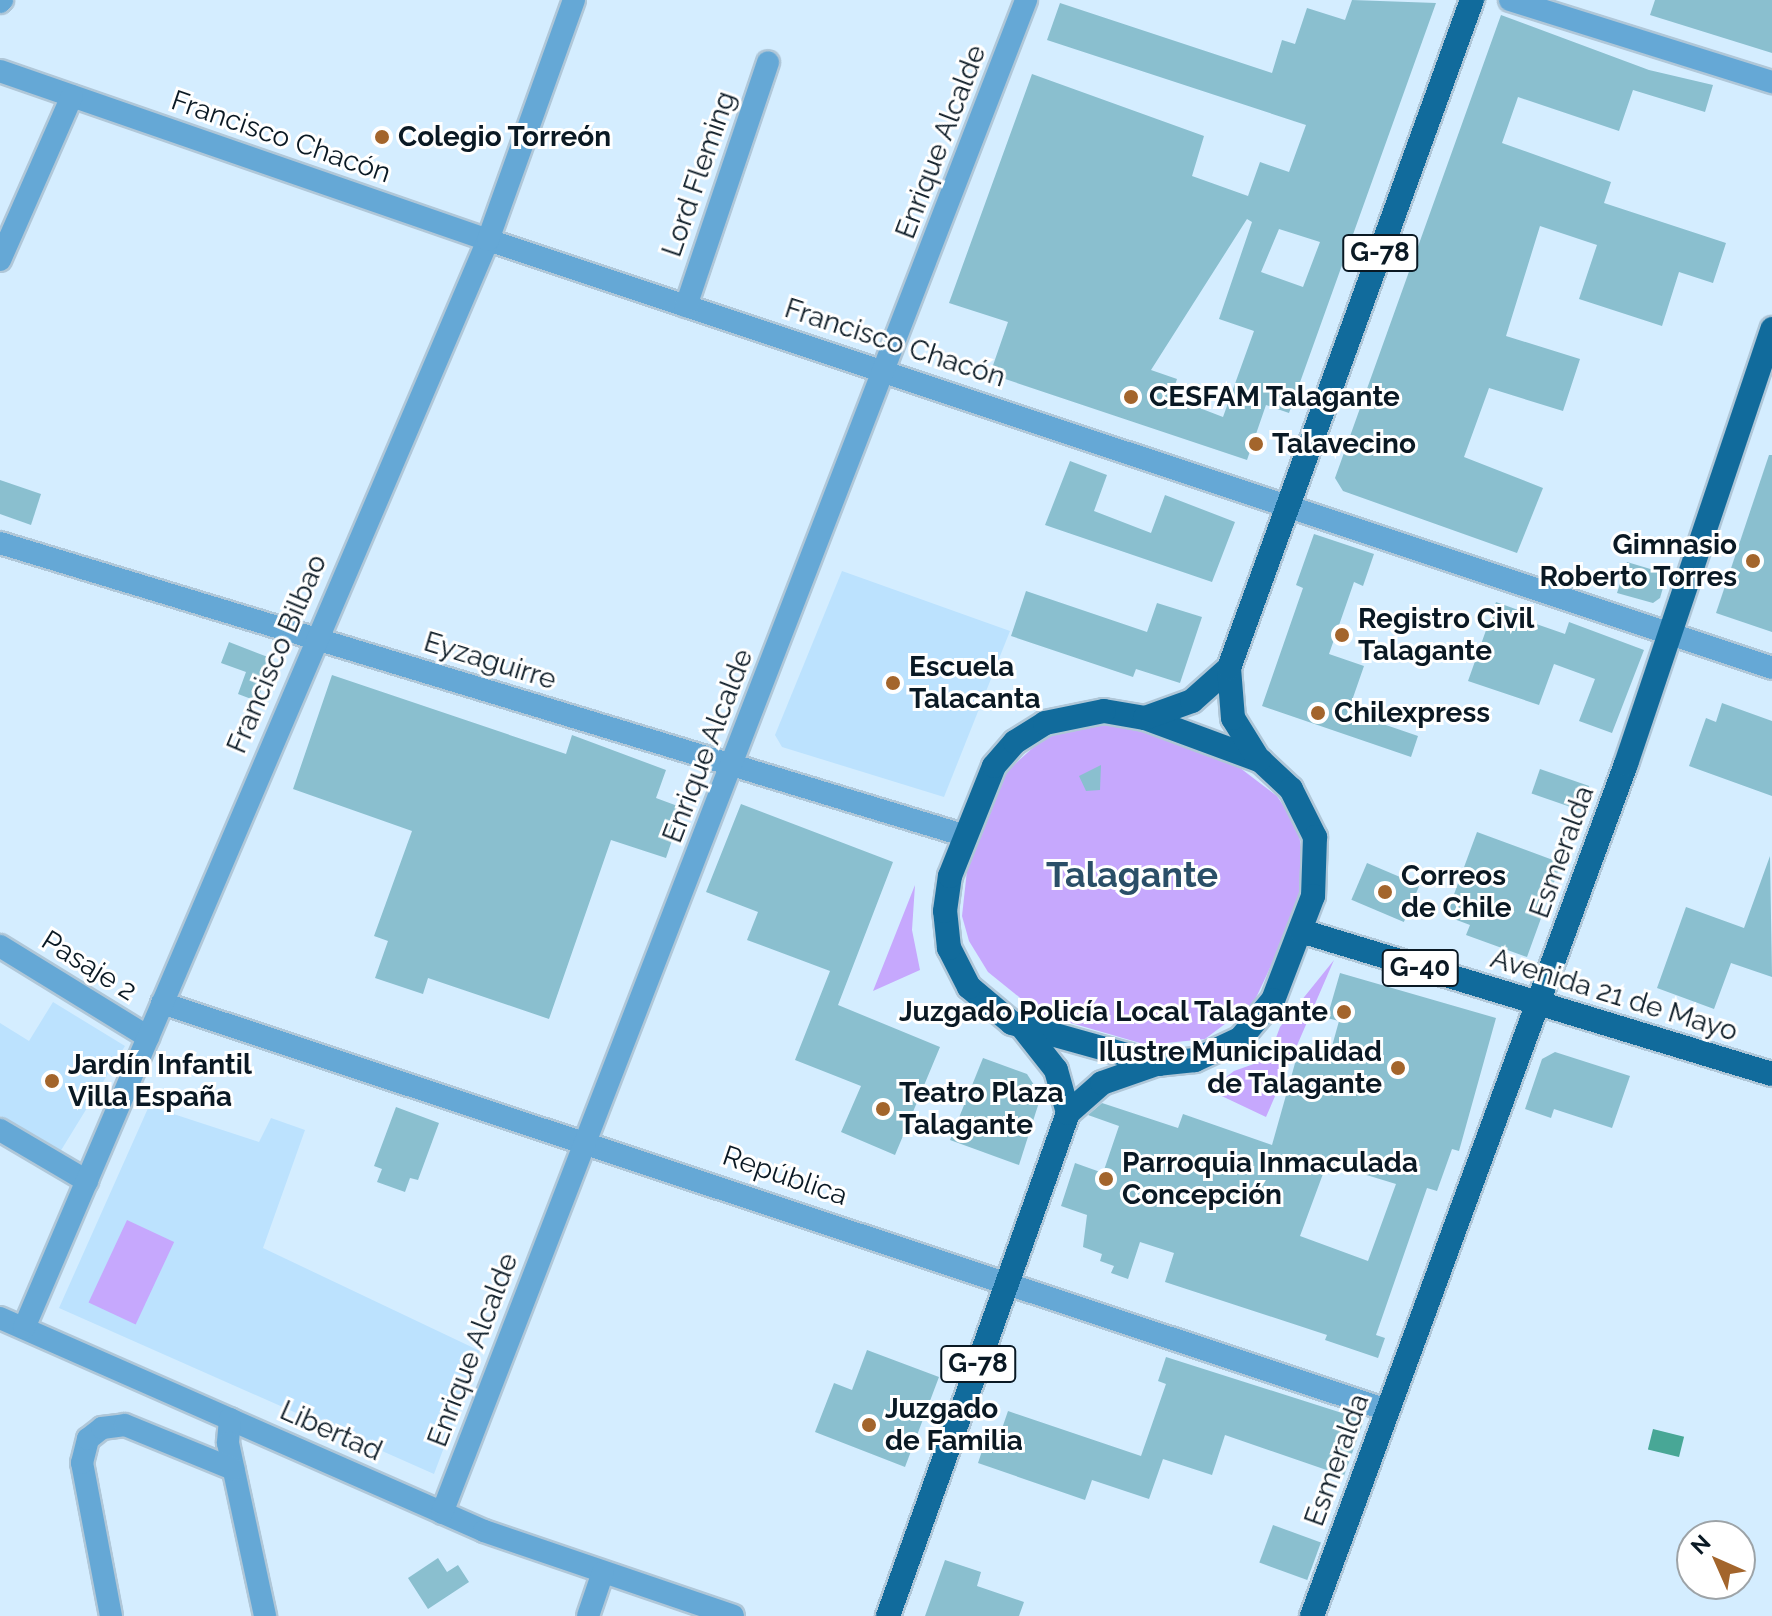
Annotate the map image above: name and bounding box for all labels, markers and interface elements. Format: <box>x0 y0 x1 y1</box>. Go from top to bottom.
street label: Enrique Alcalde <box>889 40 993 244</box>
street label: Francisco Chacón <box>167 84 395 190</box>
street label: Lord Fleming <box>655 87 743 261</box>
place label: Colegio Torreón <box>398 120 612 154</box>
marker: Colegio Torreón <box>373 128 391 146</box>
road number: G-78 <box>1342 231 1418 275</box>
street label: Francisco Chacón <box>781 292 1009 394</box>
place label: CESFAM Talagante <box>1149 380 1401 414</box>
marker: CESFAM Talagante <box>1120 386 1142 408</box>
place label: Talavecino <box>1272 427 1416 461</box>
marker: Talavecino <box>1247 435 1265 453</box>
place label: Gimnasio Roberto Torres <box>1539 528 1737 594</box>
street label: Francisco Bilbao <box>220 550 334 758</box>
marker: Gimnasio Roberto Torres <box>1744 552 1762 570</box>
place label: Registro Civil Talagante <box>1358 602 1534 668</box>
street label: Eyzaguirre <box>420 625 560 697</box>
marker: Registro Civil Talagante <box>1333 626 1351 644</box>
street label: Enrique Alcalde <box>656 644 760 848</box>
place label: Escuela Talacanta <box>909 650 1040 716</box>
marker: Escuela Talacanta <box>884 674 902 692</box>
place label: Chilexpress <box>1334 696 1490 730</box>
marker: Chilexpress <box>1309 704 1327 722</box>
street label: Esmeralda <box>1523 781 1601 923</box>
district label: Talagante <box>1046 853 1218 897</box>
place label: Correos de Chile <box>1401 859 1511 925</box>
marker: Correos de Chile <box>1376 883 1394 901</box>
street label: Pasaje 2 <box>35 924 143 1008</box>
street label: Avenida 21 de Mayo <box>1487 941 1741 1049</box>
road number: G-40 <box>1380 946 1460 990</box>
place label: Juzgado Policía Local Talagante <box>898 995 1328 1029</box>
marker: Juzgado Policía Local Talagante <box>1335 1003 1353 1021</box>
place label: Ilustre Municipalidad de Talagante <box>1099 1035 1382 1101</box>
place label: Jardín Infantil Villa España <box>68 1048 252 1114</box>
marker: Ilustre Municipalidad de Talagante <box>1389 1059 1407 1077</box>
marker: Jardín Infantil Villa España <box>43 1072 61 1090</box>
place label: Teatro Plaza Talagante <box>899 1076 1064 1142</box>
marker: Teatro Plaza Talagante <box>874 1100 892 1118</box>
street label: República <box>718 1139 852 1213</box>
place label: Parroquia Inmaculada Concepción <box>1122 1146 1418 1212</box>
marker: Parroquia Inmaculada Concepción <box>1097 1170 1115 1188</box>
street label: Enrique Alcalde <box>421 1248 525 1452</box>
road number: G-78 <box>940 1342 1016 1386</box>
street label: Esmeralda <box>1298 1389 1376 1531</box>
place label: Juzgado de Familia <box>885 1392 1023 1458</box>
street label: Libertad <box>275 1394 387 1468</box>
marker: Juzgado de Familia <box>860 1416 878 1434</box>
north arrow <box>1676 1520 1756 1600</box>
text: N <box>1685 1529 1716 1560</box>

